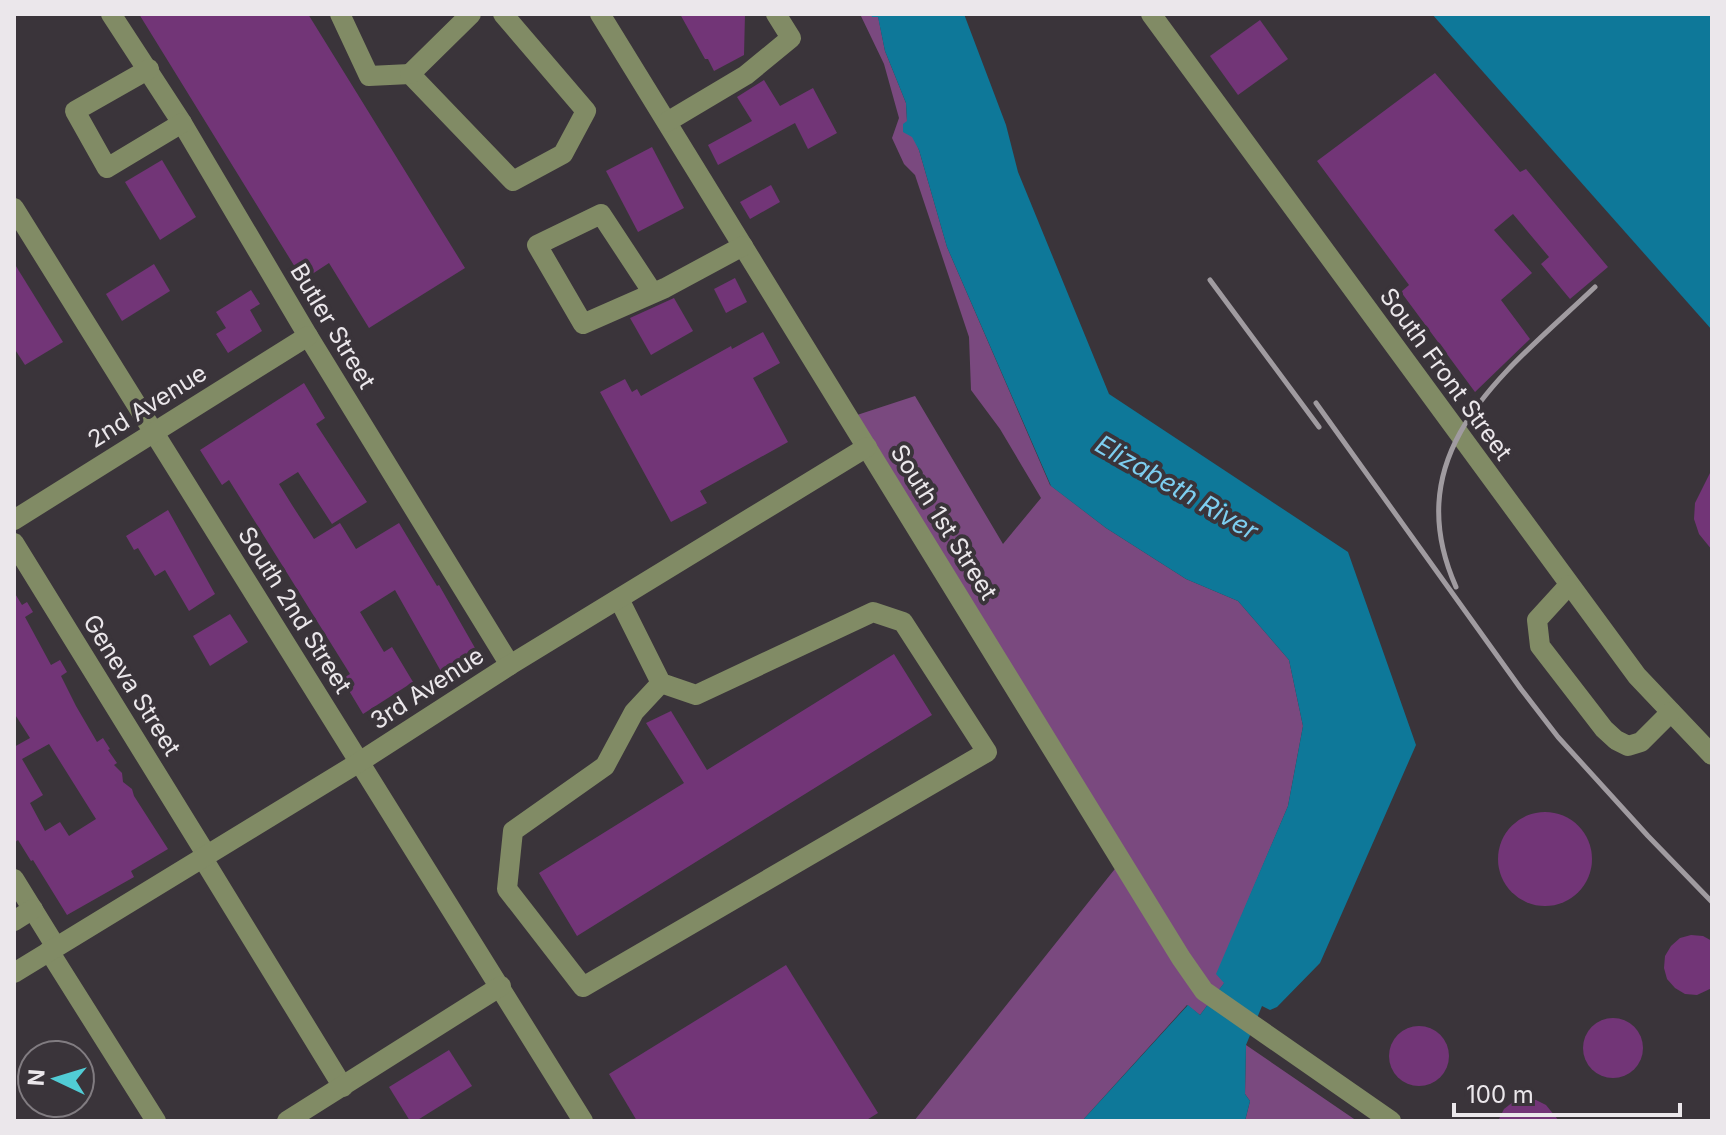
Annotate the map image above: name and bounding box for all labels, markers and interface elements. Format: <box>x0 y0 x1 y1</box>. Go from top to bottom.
street label: Butler Street <box>284 258 382 394</box>
street label: South Front Street <box>1374 282 1518 466</box>
street label: 2nd Avenue <box>82 358 212 454</box>
water label: Elizabeth River <box>1090 428 1265 547</box>
street label: South 1st Street <box>885 439 1003 605</box>
street label: South 2nd Street <box>232 521 358 699</box>
street label: Geneva Street <box>77 609 187 761</box>
street label: 3rd Avenue <box>365 641 489 735</box>
north arrow <box>16 1039 96 1119</box>
scale bar <box>1454 1067 1680 1117</box>
text: N <box>22 1068 50 1087</box>
text: 100 m <box>1466 1080 1534 1109</box>

